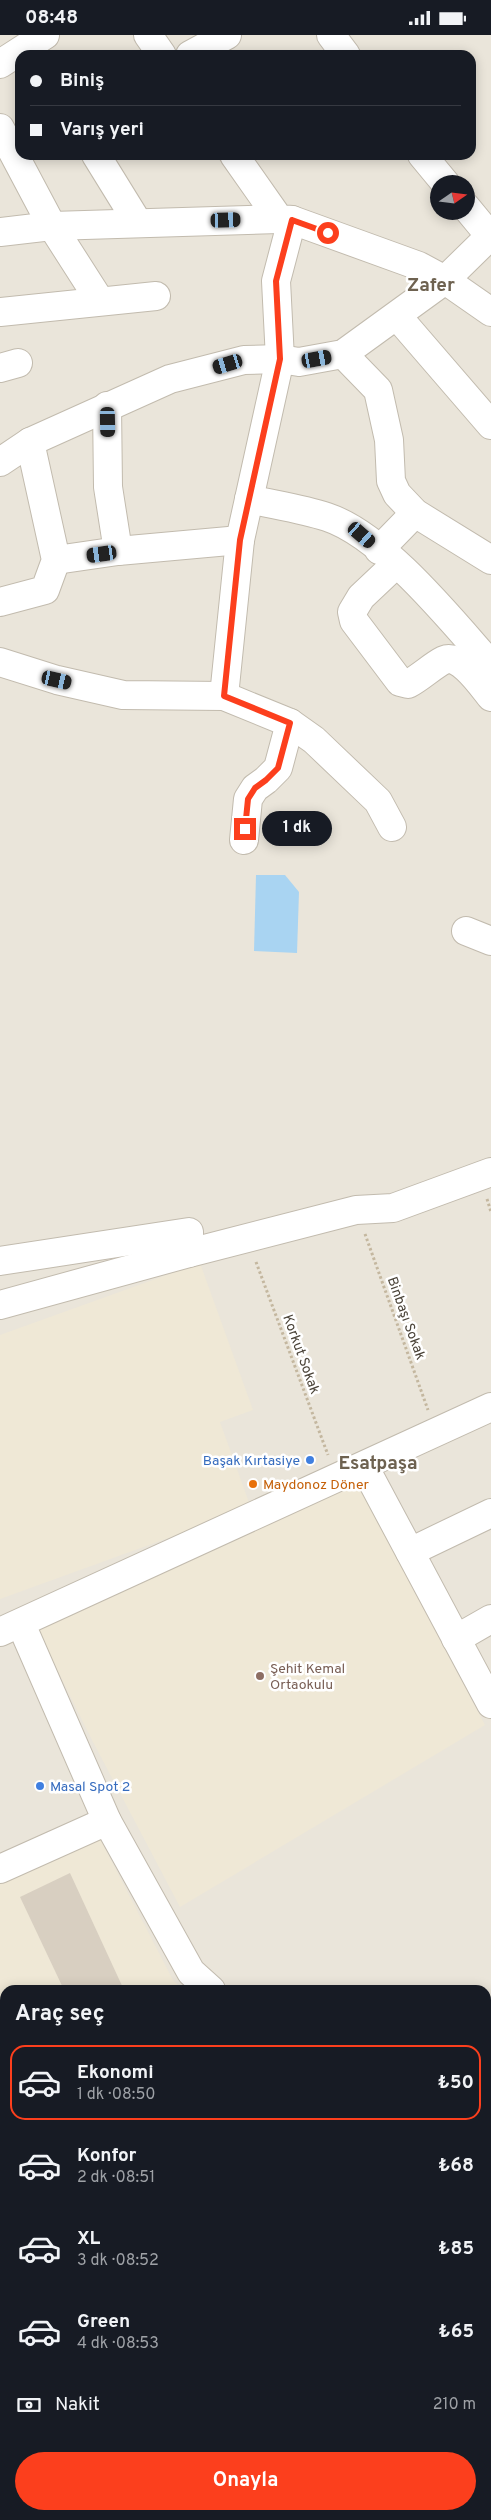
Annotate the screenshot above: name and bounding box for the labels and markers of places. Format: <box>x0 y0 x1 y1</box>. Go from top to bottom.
place label: Başak Kırtasiye <box>203 1453 300 1470</box>
marker: Başak Kırtasiye <box>304 1454 316 1466</box>
place label: Maydonoz Döner <box>263 1477 370 1494</box>
marker: Maydonoz Döner <box>247 1478 259 1490</box>
place label: Şehit Kemal Ortaokulu <box>270 1661 345 1694</box>
marker: Şehit Kemal Ortaokulu <box>254 1670 266 1682</box>
place label: Masal Spot 2 <box>50 1779 130 1796</box>
marker: Masal Spot 2 <box>34 1780 46 1792</box>

